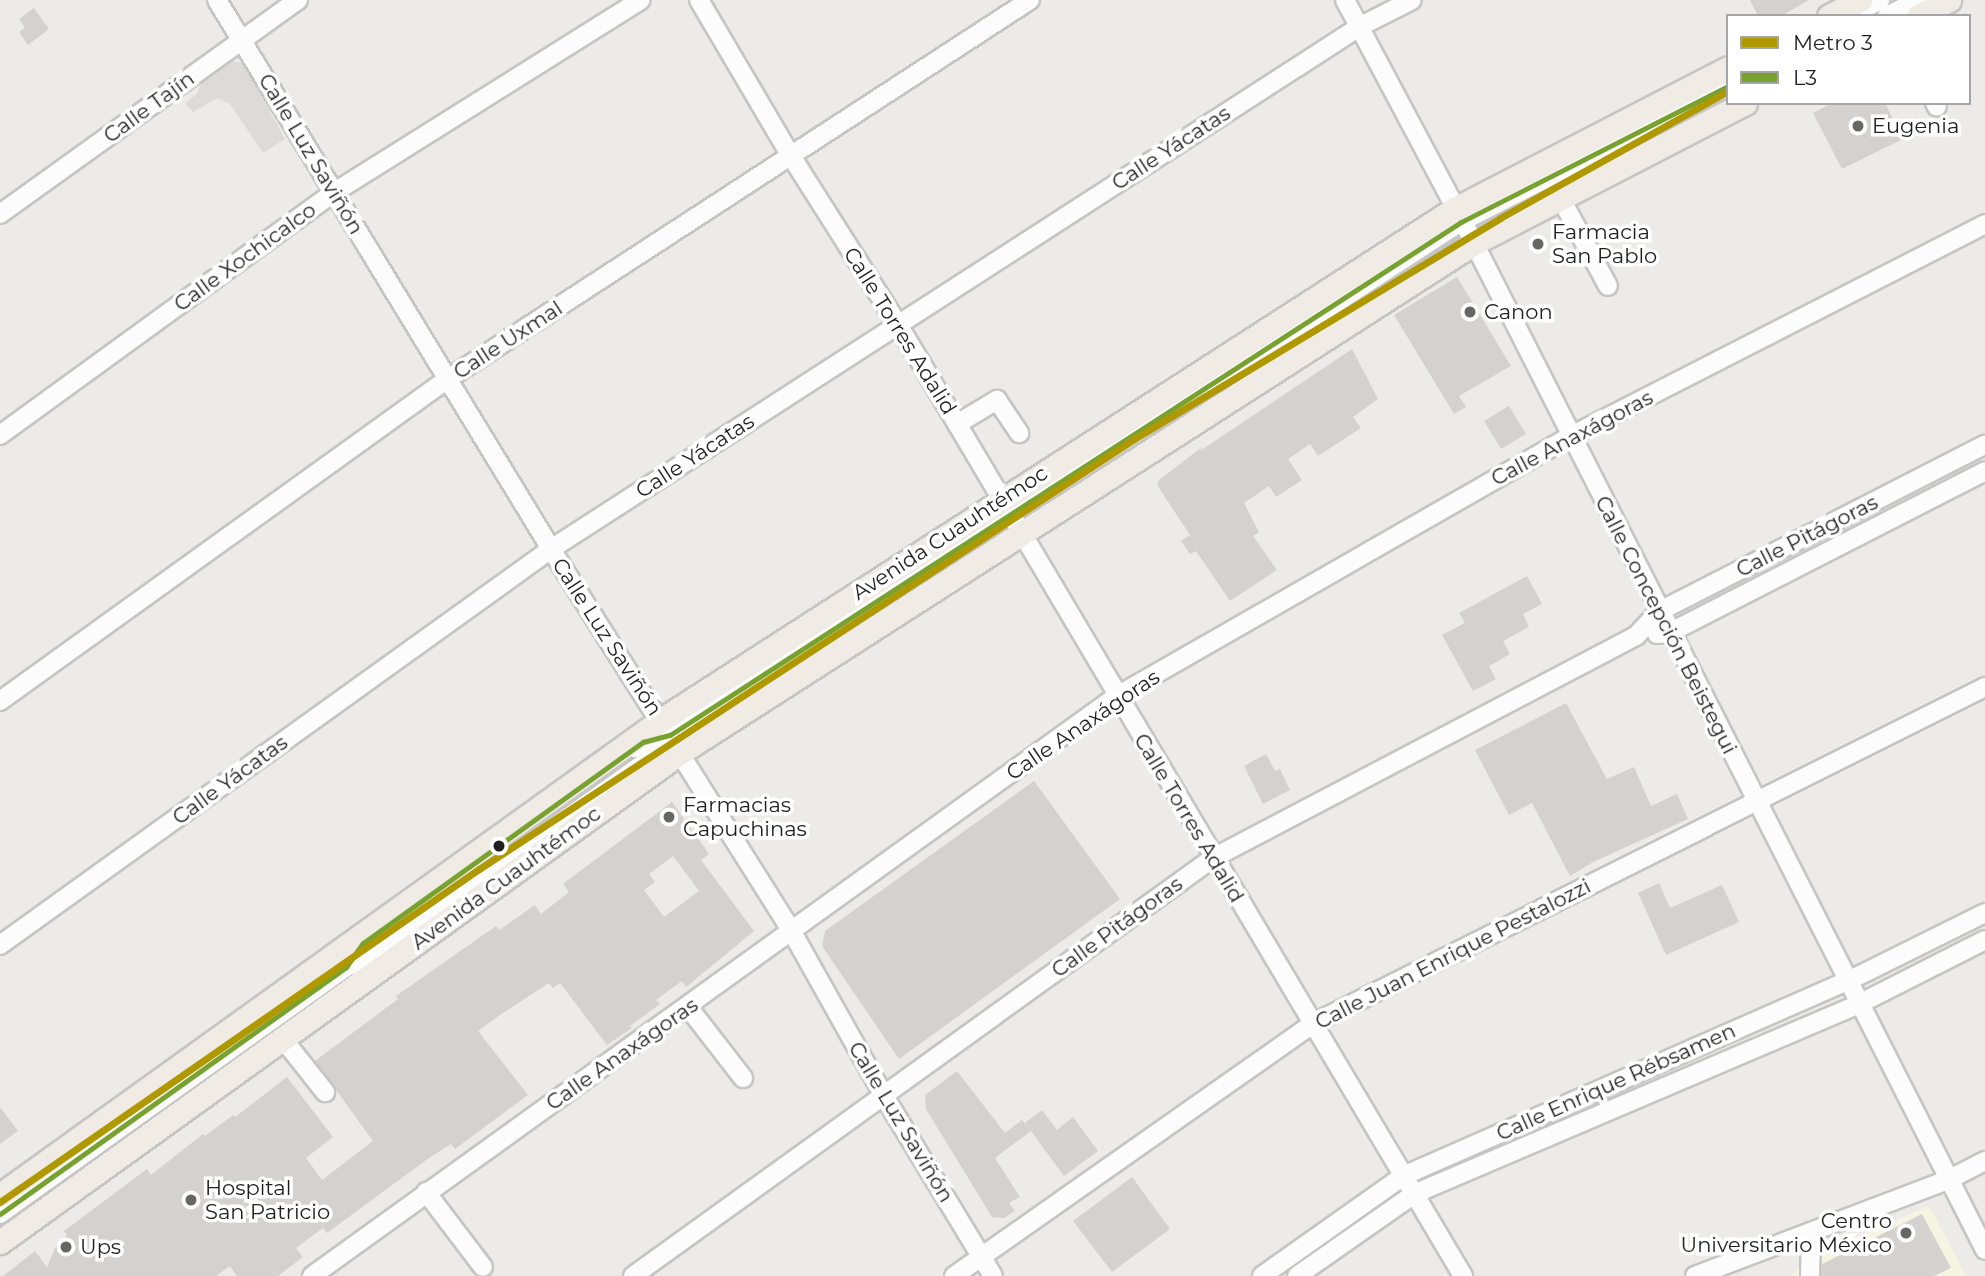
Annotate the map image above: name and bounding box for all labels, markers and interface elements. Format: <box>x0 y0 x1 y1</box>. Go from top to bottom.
legend <box>1726 14 1971 105</box>
text: Metro 3 <box>1793 30 1873 55</box>
text: L3 <box>1793 65 1817 90</box>
street label: Calle Tajín <box>99 66 199 148</box>
street label: Calle Luz Saviñón <box>253 69 369 239</box>
street label: Calle Yácatas <box>1107 100 1235 196</box>
place label: Eugenia <box>1872 113 1959 139</box>
marker: Eugenia <box>1850 118 1866 134</box>
street label: Calle Xochicalco <box>169 197 321 317</box>
place label: Farmacia San Pablo <box>1552 219 1657 269</box>
marker: Farmacia San Pablo <box>1530 236 1546 252</box>
street label: Calle Torres Adalid <box>838 243 962 419</box>
street label: Calle Uxmal <box>449 296 567 384</box>
place label: Canon <box>1484 299 1553 325</box>
marker: Canon <box>1462 304 1478 320</box>
street label: Calle Anaxágoras <box>1487 385 1657 491</box>
street label: Calle Yácatas <box>631 408 759 504</box>
street label: Avenida Cuauhtémoc <box>848 460 1052 606</box>
street label: Calle Pitágoras <box>1732 489 1882 583</box>
street label: Calle Concepción Beistegui <box>1590 492 1742 758</box>
street label: Calle Luz Saviñón <box>547 553 667 721</box>
street label: Calle Anaxágoras <box>1002 664 1164 786</box>
street label: Calle Torres Adalid <box>1129 729 1249 907</box>
street label: Calle Yácatas <box>168 730 292 830</box>
place label: Farmacias Capuchinas <box>683 792 807 842</box>
street label: Avenida Cuauhtémoc <box>407 801 605 955</box>
marker: Farmacias Capuchinas <box>661 809 677 825</box>
unlabelled marker <box>492 839 506 853</box>
street label: Calle Pitágoras <box>1047 871 1187 983</box>
street label: Calle Juan Enrique Pestalozzi <box>1311 873 1595 1035</box>
street label: Calle Anaxágoras <box>541 992 703 1116</box>
street label: Calle Enrique Rébsamen <box>1492 1018 1740 1146</box>
street label: Calle Luz Saviñón <box>843 1037 959 1207</box>
place label: Hospital San Patricio <box>205 1175 330 1225</box>
marker: Hospital San Patricio <box>183 1192 199 1208</box>
place label: Centro Universitario México <box>1681 1208 1892 1258</box>
marker: Centro Universitario México <box>1898 1225 1914 1241</box>
place label: Ups <box>80 1234 121 1260</box>
marker: Ups <box>58 1239 74 1255</box>

